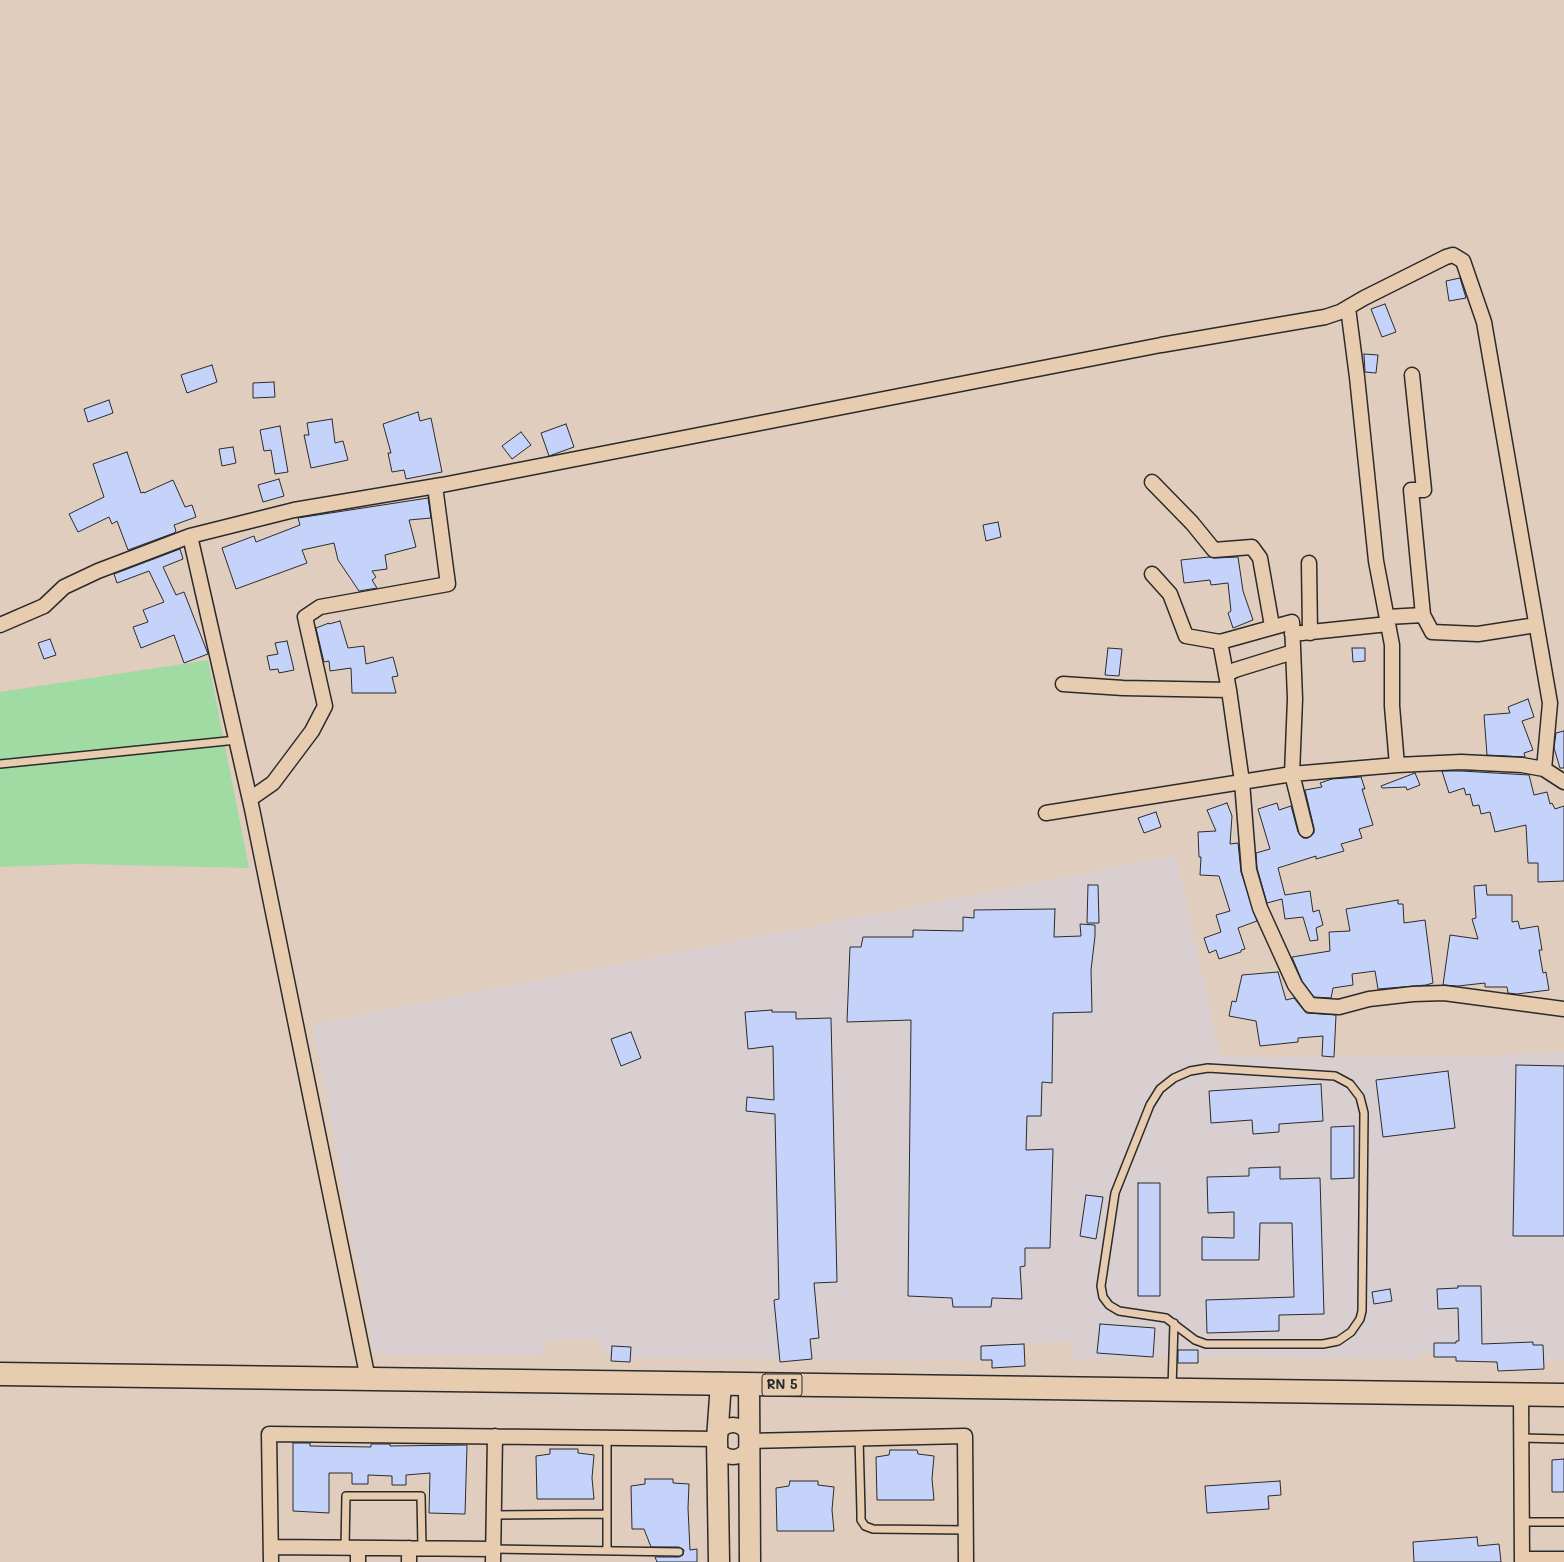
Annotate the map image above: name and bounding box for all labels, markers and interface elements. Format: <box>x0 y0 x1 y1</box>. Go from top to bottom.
road number: RN 5 <box>762 1374 802 1396</box>

